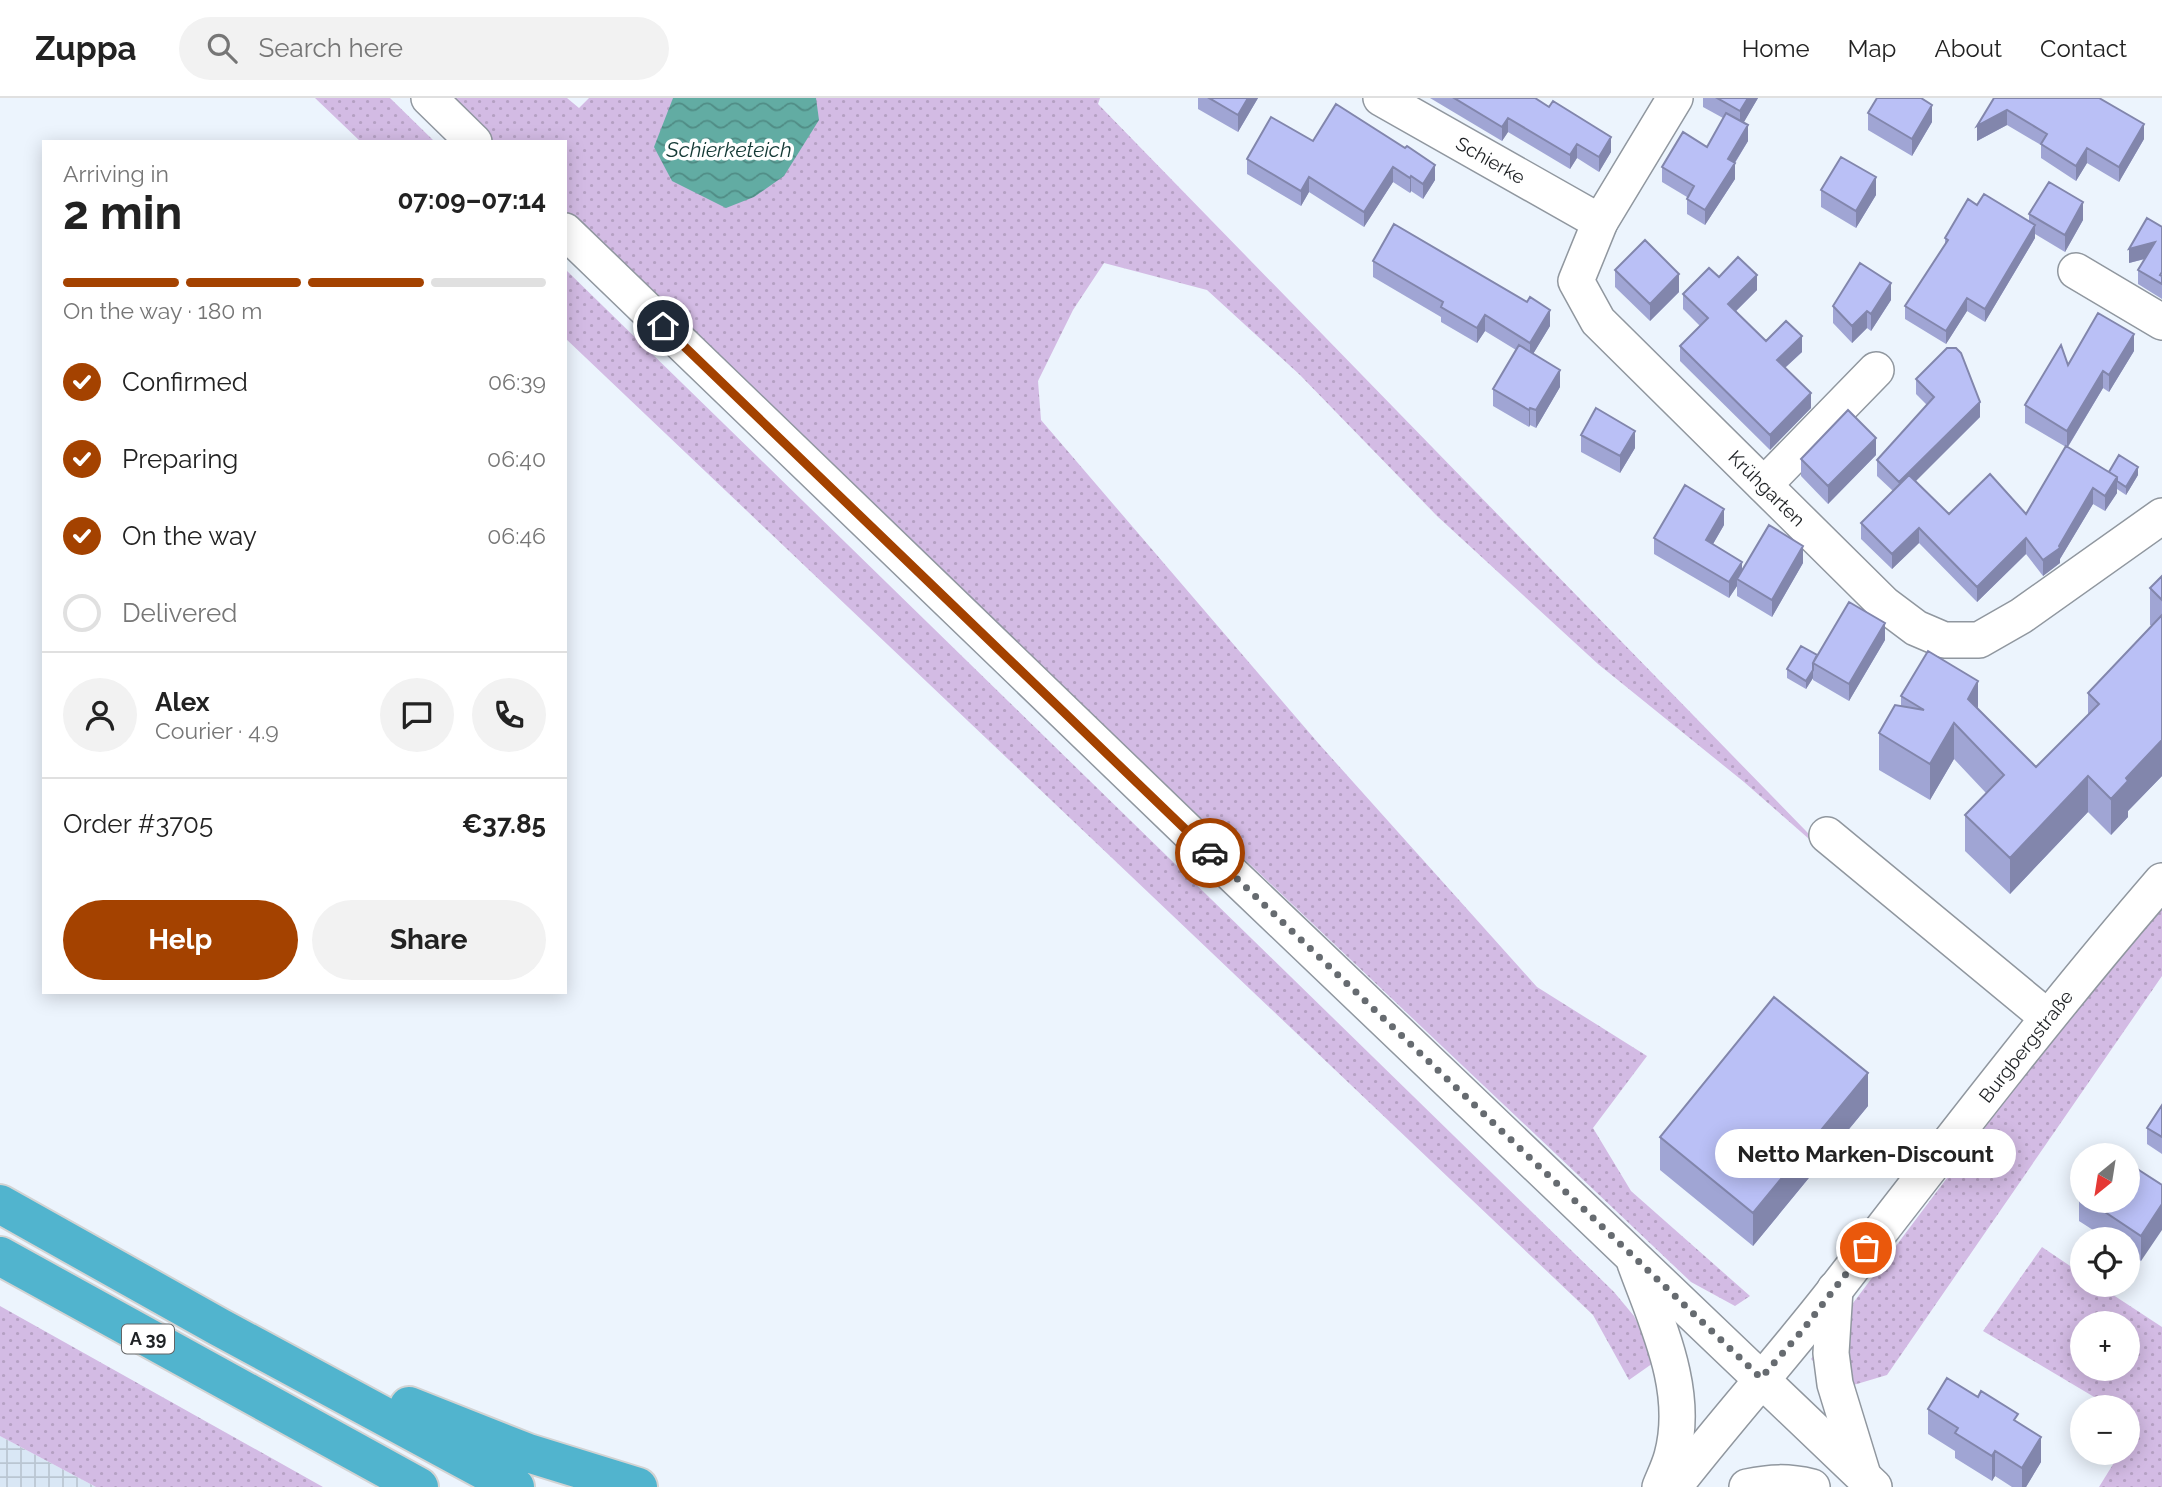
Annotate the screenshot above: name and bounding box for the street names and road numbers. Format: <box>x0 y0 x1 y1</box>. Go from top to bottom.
street label: Schierke <box>1452 132 1529 188</box>
street label: Krühgarten <box>1724 446 1810 531</box>
street label: Burgbergstraße <box>1974 986 2077 1107</box>
road number: A 39 <box>122 1324 174 1354</box>

